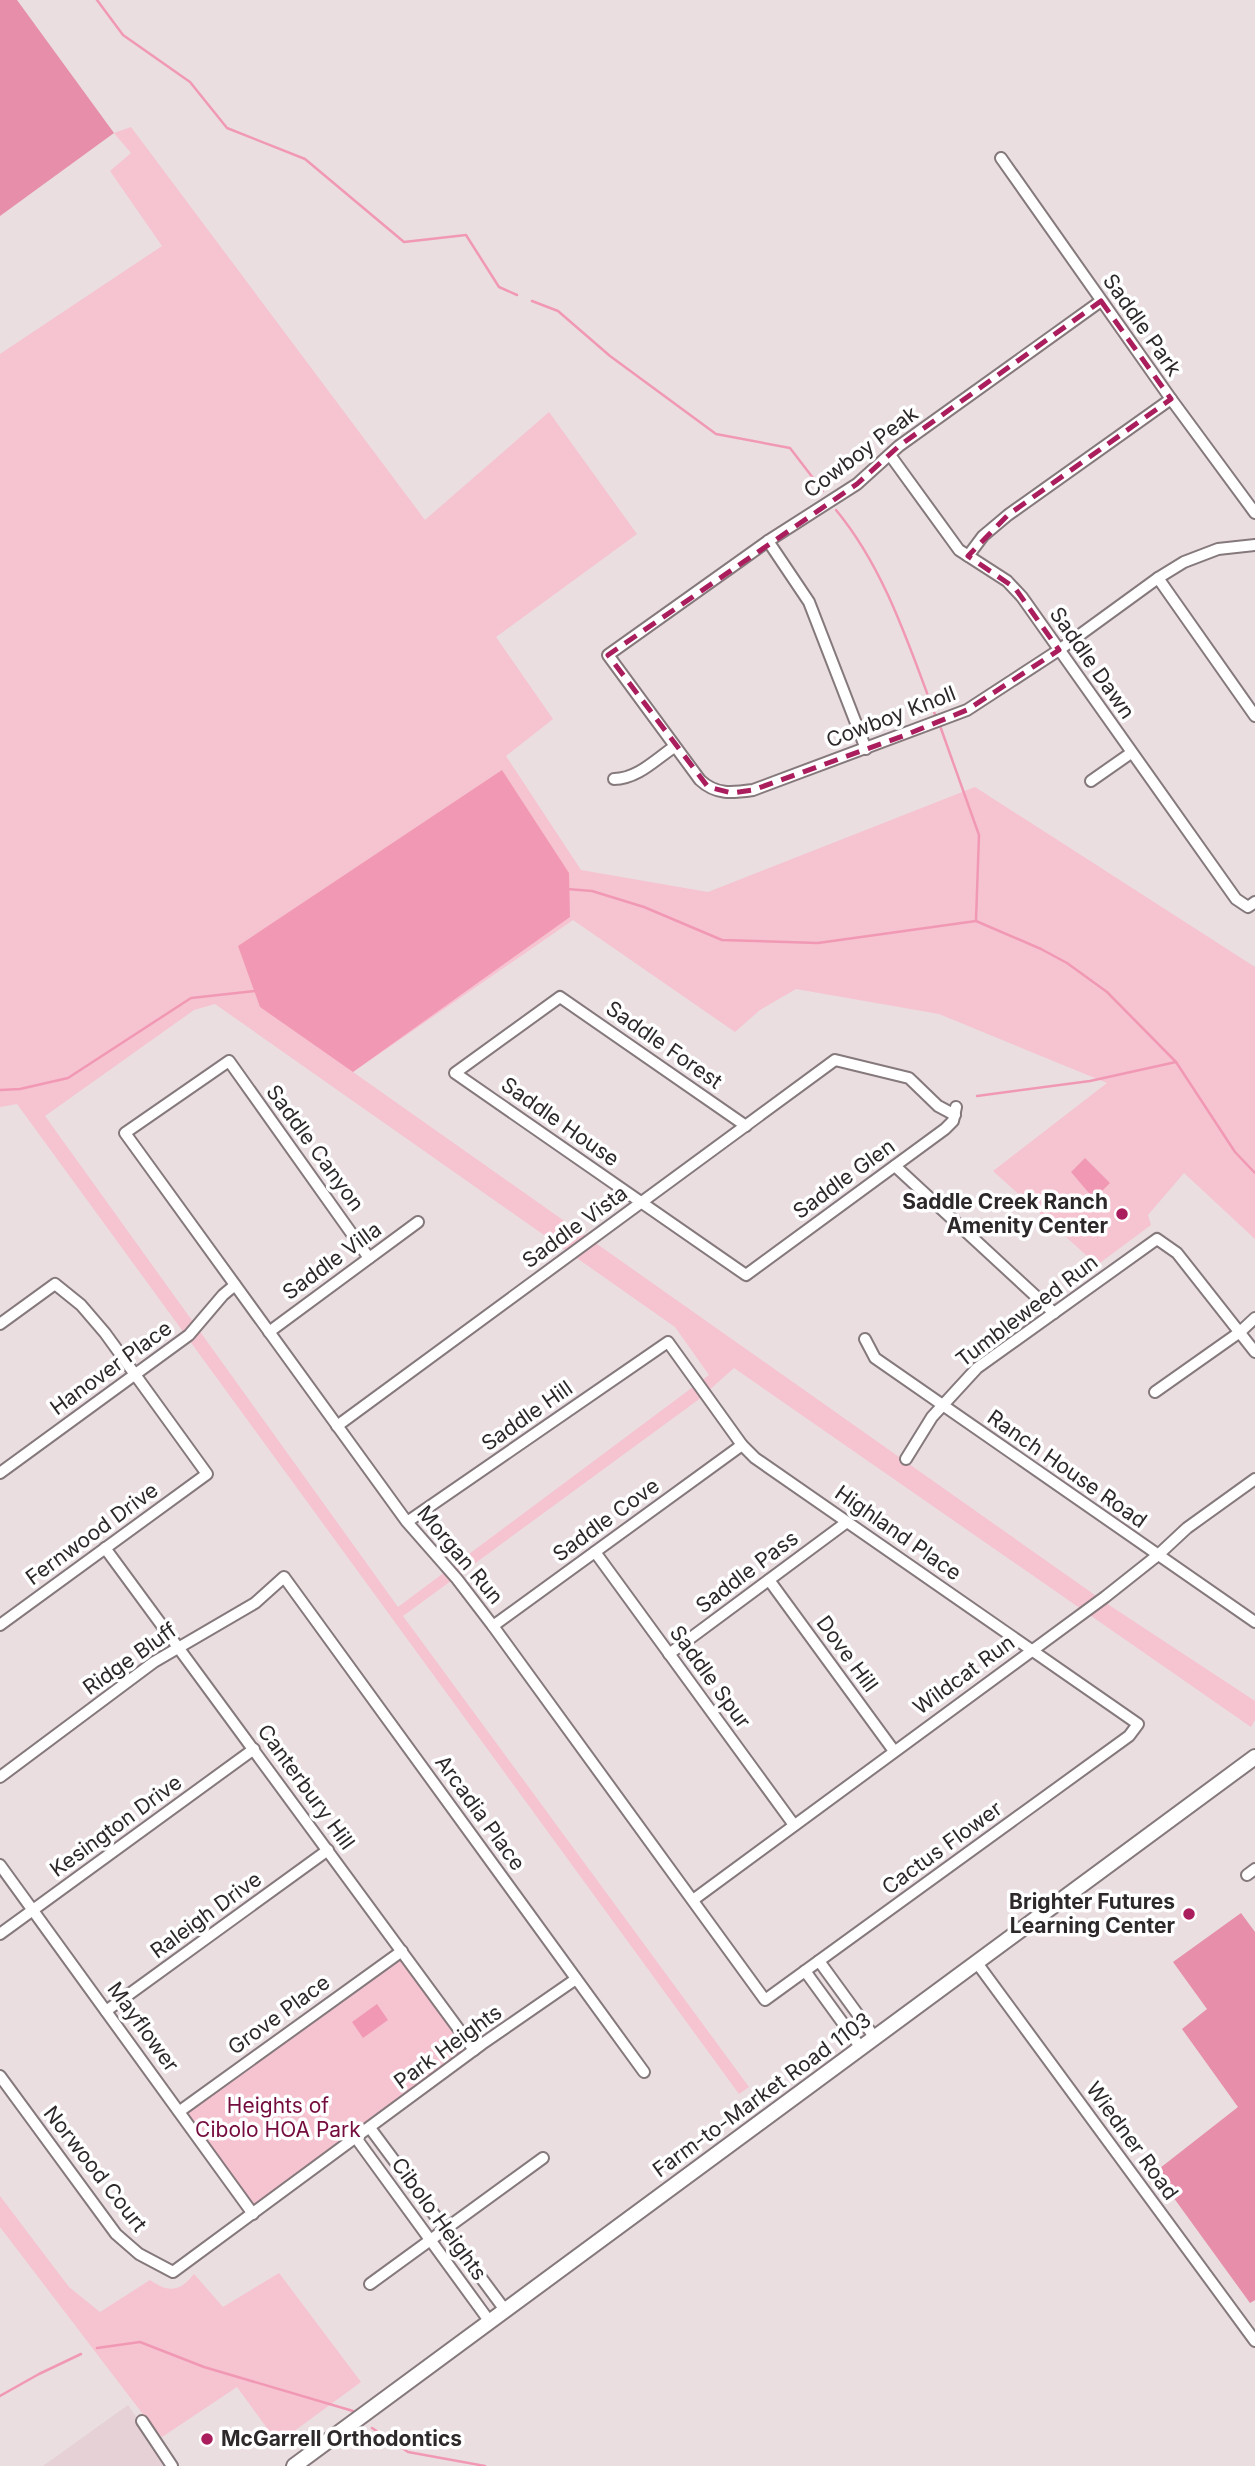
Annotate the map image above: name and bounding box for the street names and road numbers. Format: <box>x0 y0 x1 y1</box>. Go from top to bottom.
street label: Saddle Park <box>1098 269 1187 381</box>
street label: Cowboy Peak <box>799 400 923 503</box>
street label: Saddle Dawn <box>1045 602 1140 723</box>
street label: Cowboy Knoll <box>822 680 959 753</box>
street label: Saddle Forest <box>601 995 727 1094</box>
street label: Saddle House <box>497 1072 624 1171</box>
street label: Saddle Canyon <box>261 1080 370 1216</box>
street label: Saddle Glen <box>788 1133 899 1224</box>
street label: Saddle Vista <box>517 1180 632 1273</box>
street label: Saddle Villa <box>278 1216 386 1305</box>
street label: Tumbleweed Run <box>951 1249 1103 1372</box>
street label: Hanover Place <box>45 1315 176 1420</box>
street label: Saddle Hill <box>476 1375 577 1456</box>
street label: Ranch House Road <box>983 1404 1152 1533</box>
street label: Saddle Cove <box>548 1473 664 1567</box>
street label: Fernwood Drive <box>21 1477 163 1590</box>
street label: Highland Place <box>830 1480 966 1585</box>
street label: Morgan Run <box>412 1501 509 1609</box>
street label: Saddle Pass <box>691 1525 803 1618</box>
street label: Dove Hill <box>812 1611 883 1697</box>
street label: Ridge Bluff <box>78 1617 181 1700</box>
street label: Saddle Spur <box>665 1620 756 1733</box>
street label: Wildcat Run <box>908 1630 1019 1720</box>
street label: Canterbury Hill <box>253 1719 360 1854</box>
street label: Arcadia Place <box>430 1750 531 1875</box>
street label: Kesington Drive <box>45 1769 186 1882</box>
street label: Cactus Flower <box>877 1796 1007 1899</box>
street label: Raleigh Drive <box>145 1866 266 1963</box>
street label: Grove Place <box>223 1969 334 2060</box>
street label: Mayflower <box>103 1977 184 2076</box>
street label: Park Heights <box>389 1999 506 2094</box>
street label: Farm-to-Market Road 1103 <box>648 2007 876 2182</box>
street label: Wiedner Road <box>1081 2077 1184 2205</box>
street label: Norwood Court <box>39 2101 152 2237</box>
street label: Cibolo Heights <box>387 2153 492 2285</box>

